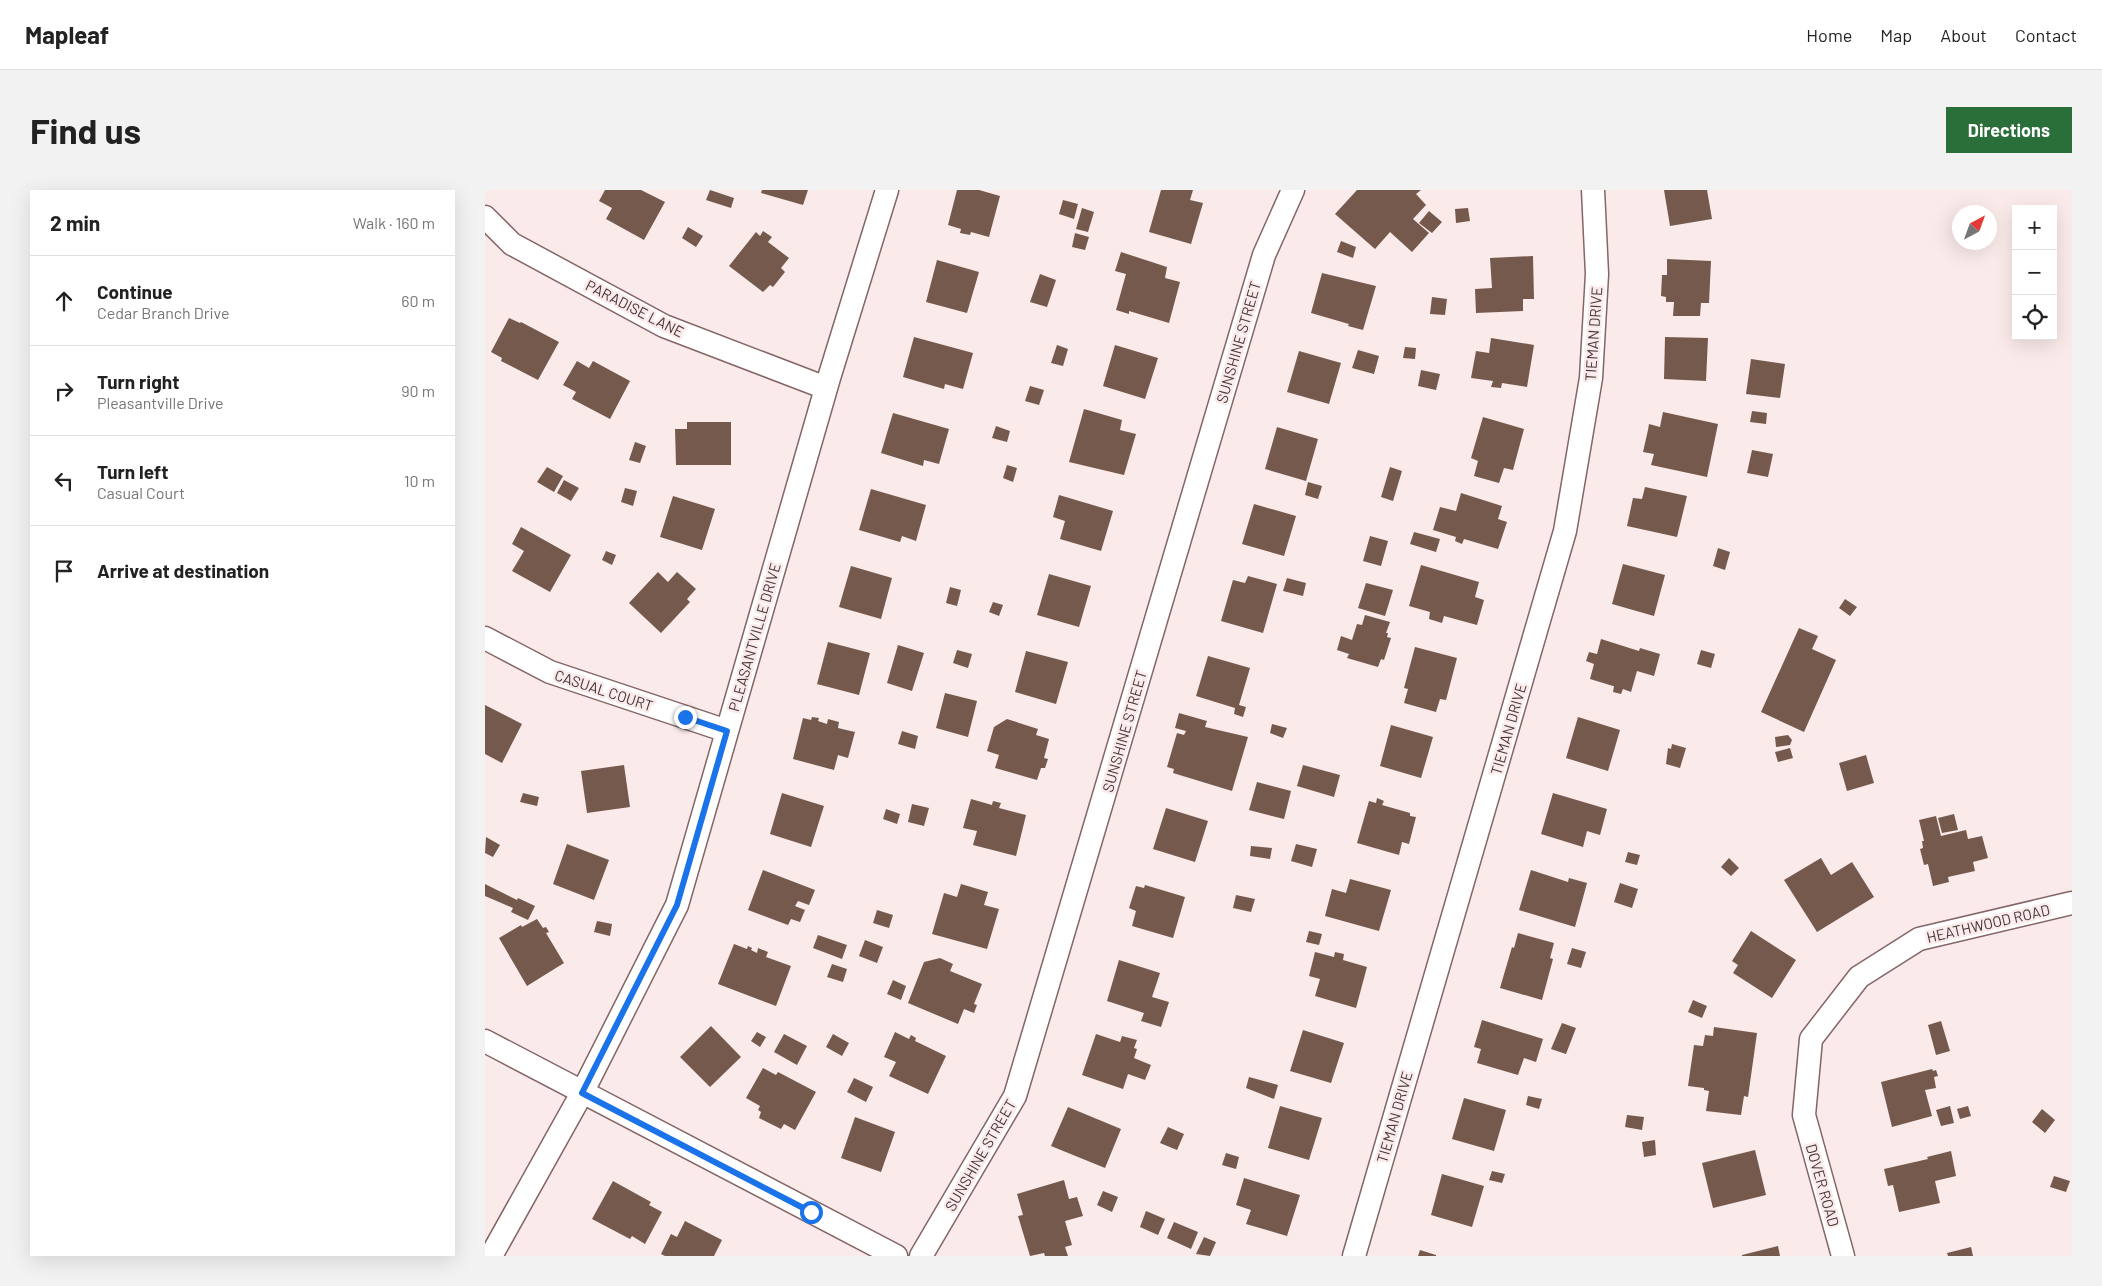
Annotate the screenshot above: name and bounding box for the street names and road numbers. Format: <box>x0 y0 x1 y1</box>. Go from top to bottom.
street label: PARADISE LANE <box>583 276 687 340</box>
street label: SUNSHINE STREET <box>1212 279 1264 405</box>
street label: TIEMAN DRIVE <box>1581 286 1605 382</box>
street label: PLEASANTVILLE DRIVE <box>724 561 784 713</box>
street label: CASUAL COURT <box>552 666 656 714</box>
street label: SUNSHINE STREET <box>1098 668 1150 794</box>
street label: TIEMAN DRIVE <box>1486 681 1530 777</box>
street label: HEATHWOOD ROAD <box>1925 900 2051 946</box>
street label: TIEMAN DRIVE <box>1372 1069 1416 1165</box>
street label: SUNSHINE STREET <box>941 1096 1019 1214</box>
street label: DOVER ROAD <box>1803 1142 1843 1228</box>

